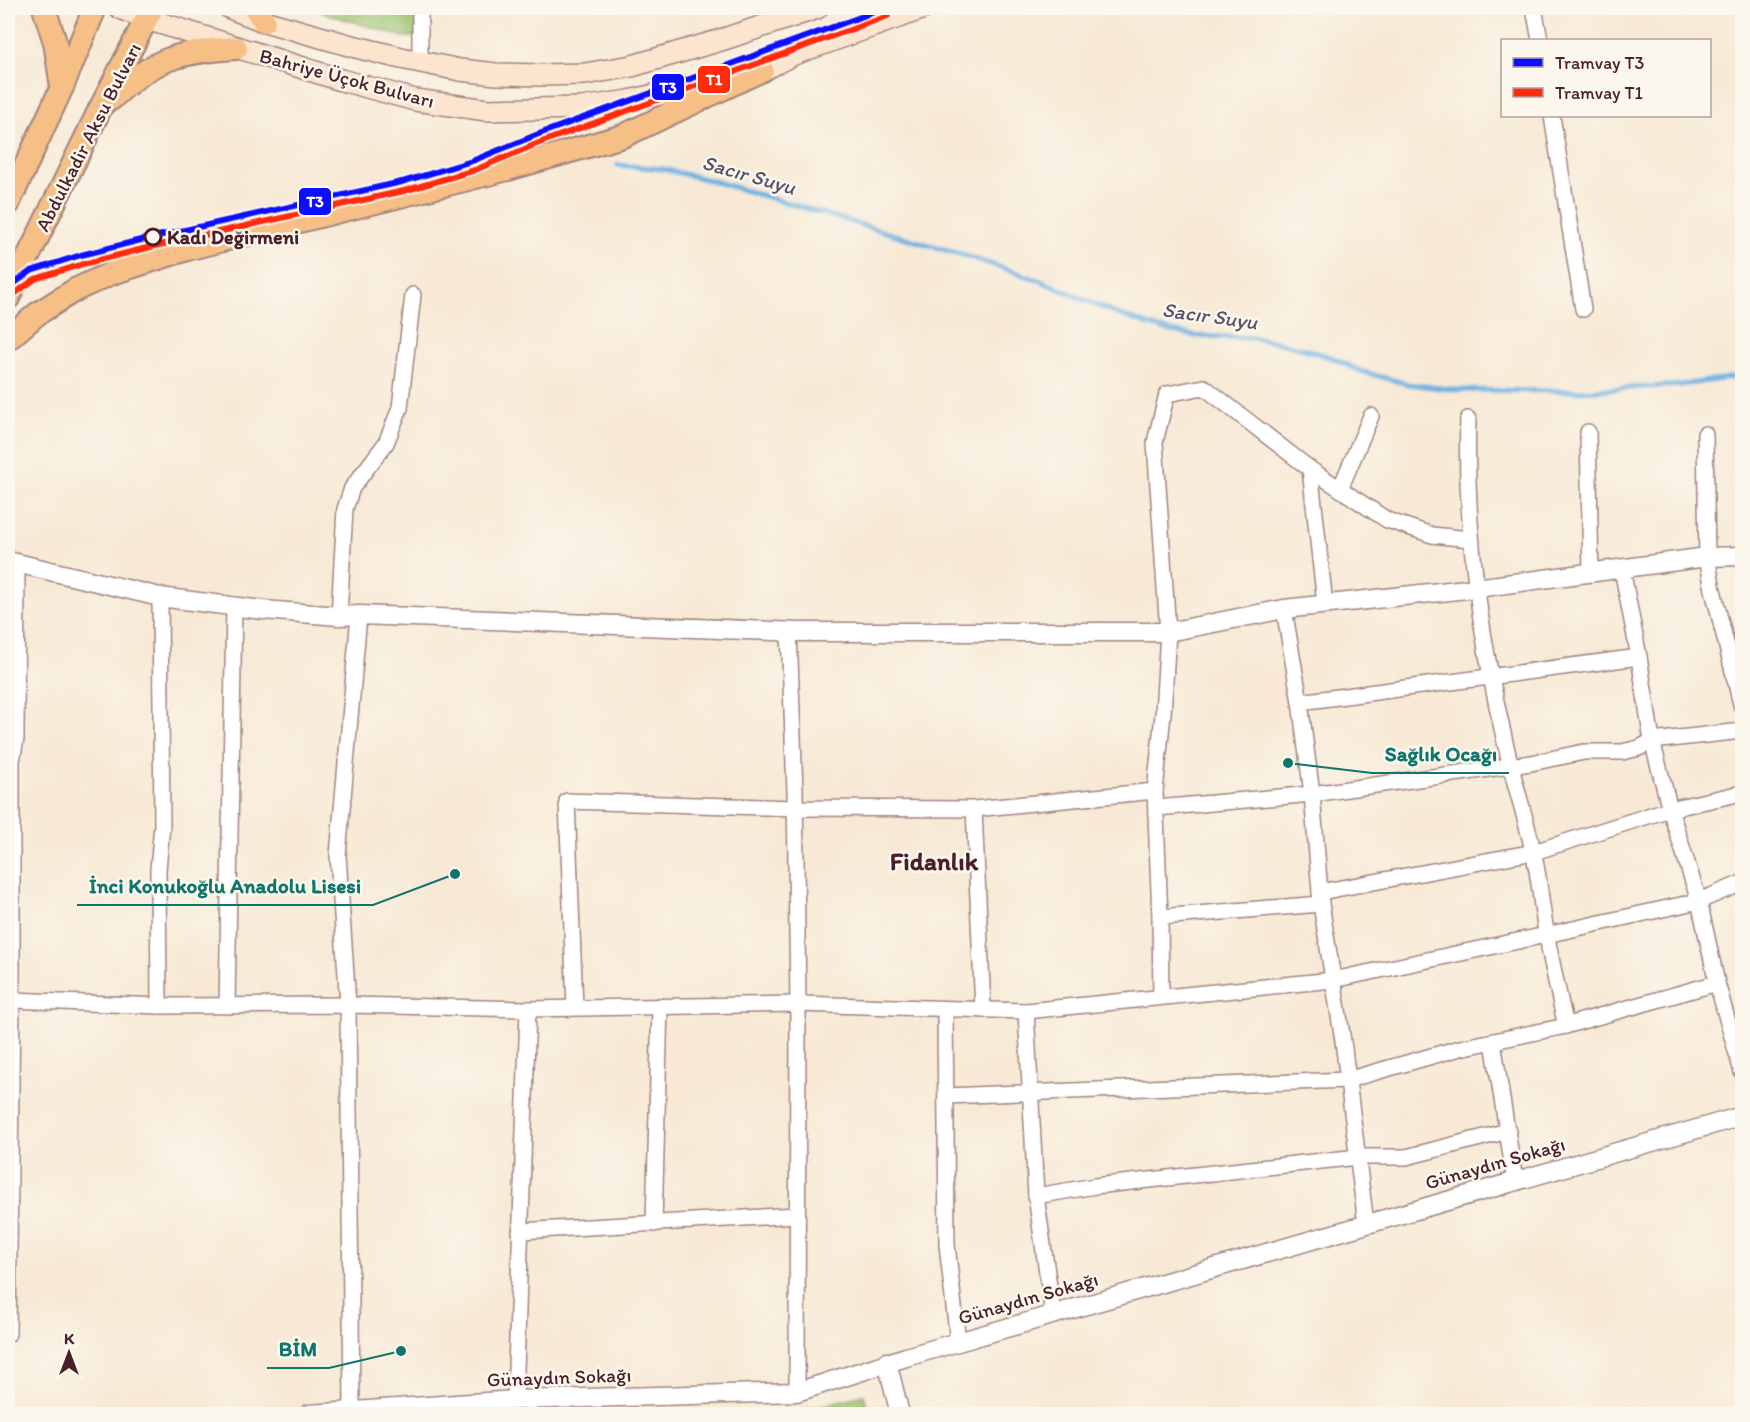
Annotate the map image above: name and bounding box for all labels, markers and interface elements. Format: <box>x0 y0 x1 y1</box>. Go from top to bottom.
street label: Abdulkadir Aksu Bulvarı <box>30 39 146 235</box>
legend <box>1501 39 1711 117</box>
street label: Bahriye Üçok Bulvarı <box>257 43 437 113</box>
text: Tramvay T3 <box>1555 52 1645 74</box>
line badge: T1 <box>697 65 731 94</box>
text: T1 <box>705 70 723 89</box>
line badge: T3 <box>651 73 685 101</box>
text: T3 <box>658 78 677 97</box>
text: Tramvay T1 <box>1555 82 1643 104</box>
water label: Sacır Suyu <box>700 149 799 200</box>
line badge: T3 <box>298 187 332 216</box>
text: T3 <box>305 192 324 211</box>
place label: Kadı Değirmeni <box>167 225 299 250</box>
marker: Kadı Değirmeni <box>144 228 162 246</box>
water label: Sacır Suyu <box>1161 296 1260 335</box>
callout: Sağlık Ocağı <box>1372 734 1509 773</box>
text: Sağlık Ocağı <box>1385 741 1497 767</box>
district label: Fidanlık <box>890 845 979 877</box>
callout: İnci Konukoğlu Anadolu Lisesi <box>77 866 373 905</box>
text: İnci Konukoğlu Anadolu Lisesi <box>89 873 361 899</box>
street label: Günaydın Sokağı <box>1422 1132 1568 1194</box>
street label: Günaydın Sokağı <box>955 1267 1101 1329</box>
north arrow <box>39 1323 99 1383</box>
text: K <box>64 1329 75 1348</box>
callout: BİM <box>267 1329 329 1368</box>
text: BİM <box>279 1336 317 1361</box>
street label: Günaydın Sokağı <box>486 1362 632 1392</box>

